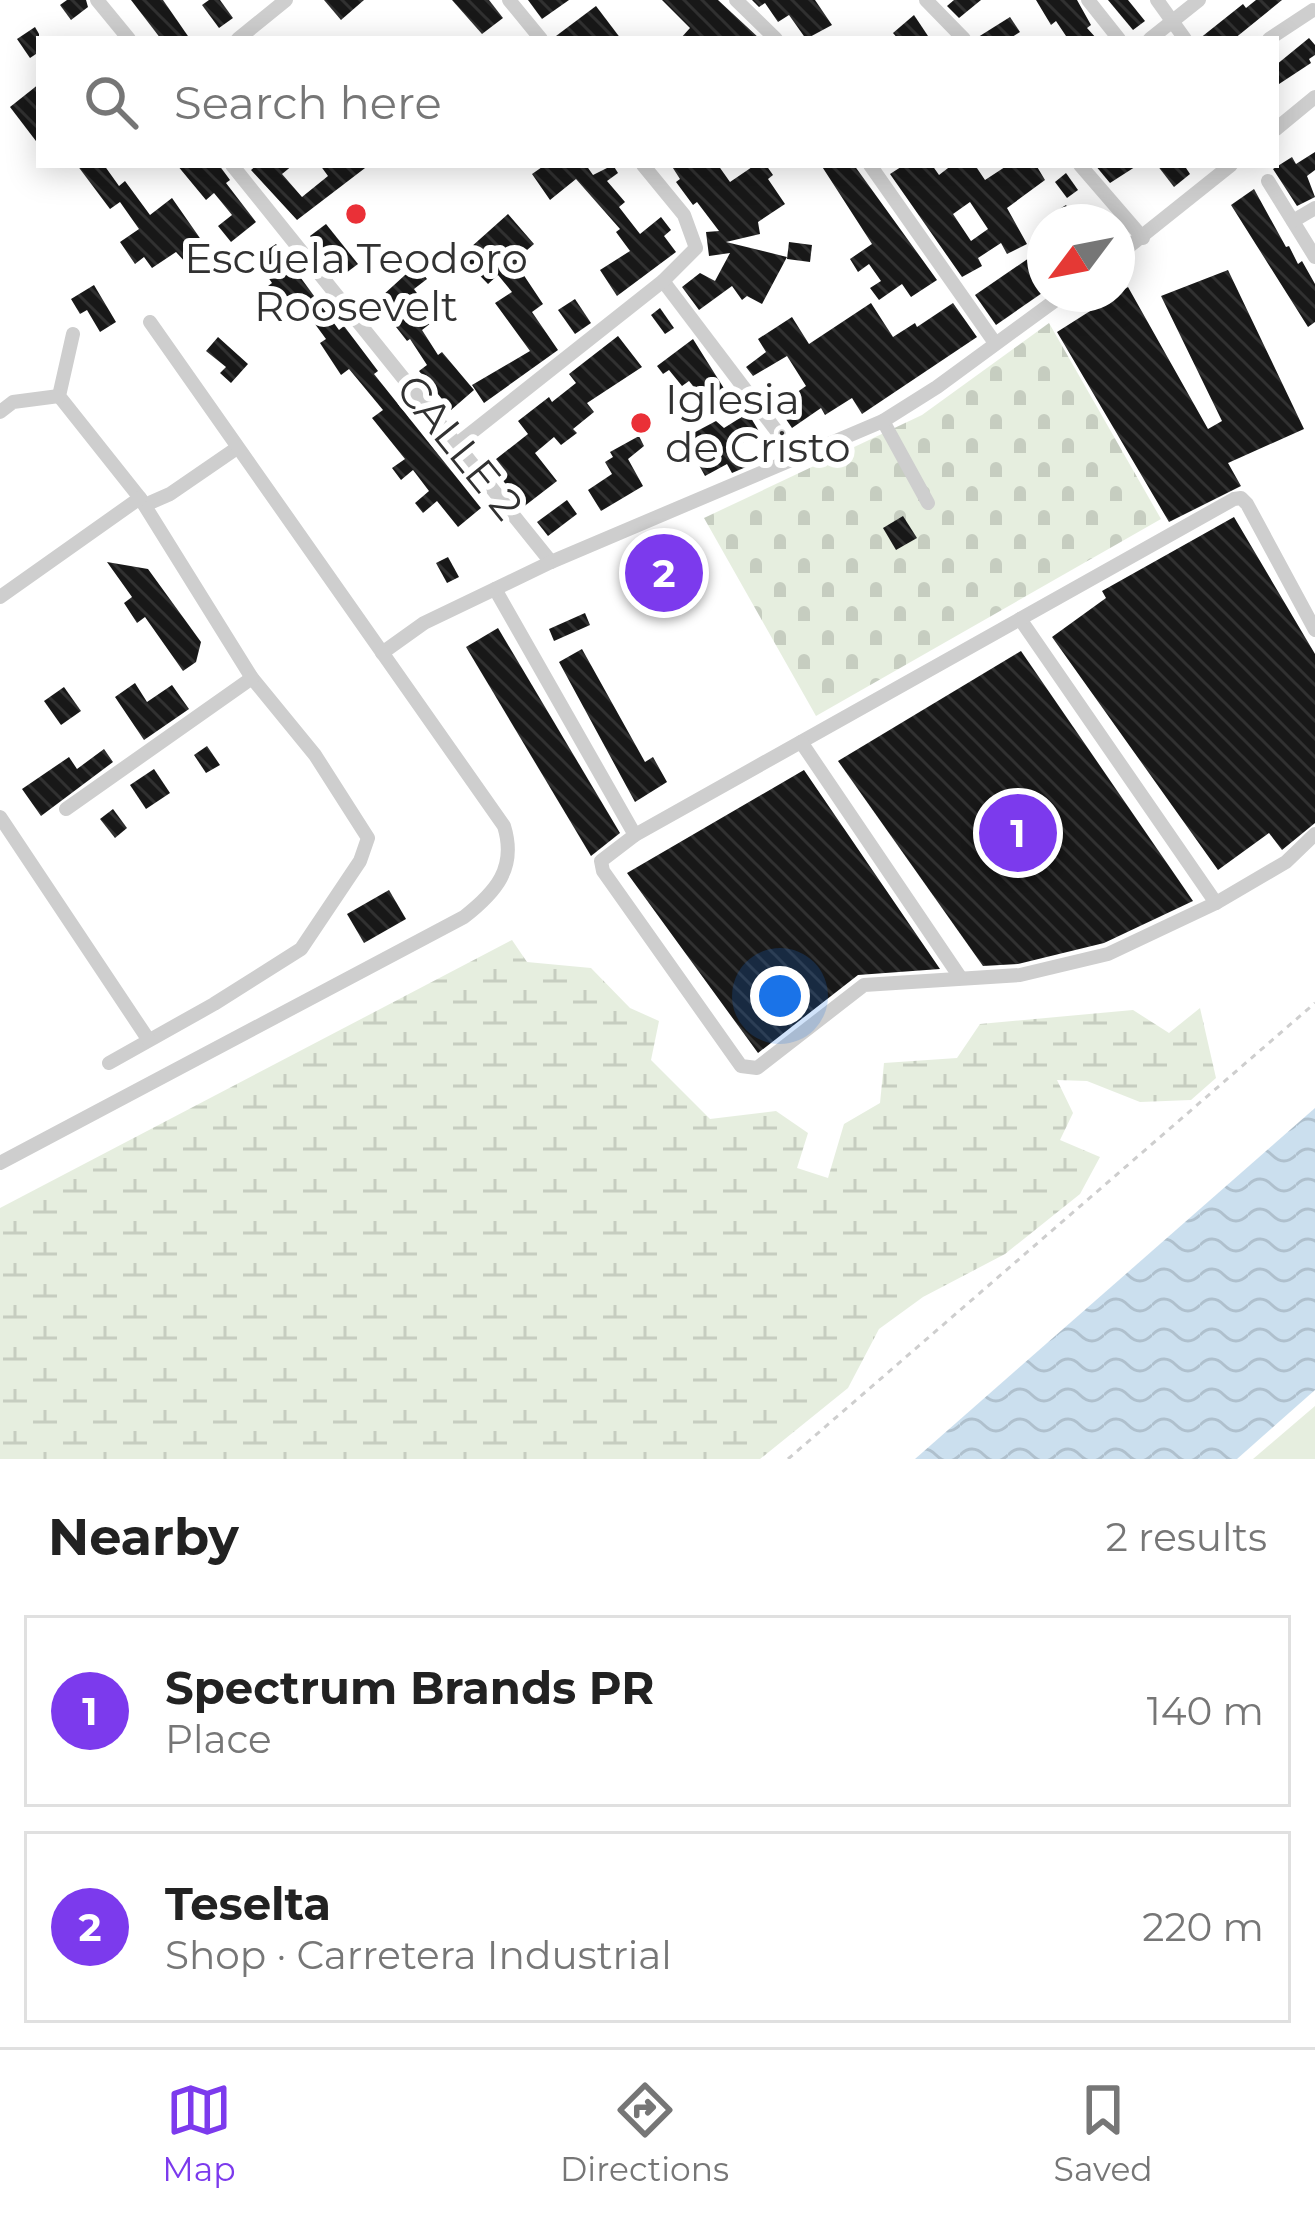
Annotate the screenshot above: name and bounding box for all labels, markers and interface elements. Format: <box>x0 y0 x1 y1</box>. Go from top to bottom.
search box <box>36 36 1279 168</box>
icon: search <box>78 69 144 135</box>
text: Search here <box>174 75 442 130</box>
marker: Escuela Teodoro Roosevelt <box>343 201 369 227</box>
north arrow <box>1027 204 1135 312</box>
place label: Escuela Teodoro Roosevelt <box>184 232 528 332</box>
street label: CALLE 2 <box>386 364 534 530</box>
place label: Iglesia de Cristo <box>665 373 851 473</box>
marker: Iglesia de Cristo <box>628 410 654 436</box>
pin: 2 <box>625 528 703 618</box>
pin: 1 <box>979 788 1057 878</box>
your location <box>750 966 810 1026</box>
text: Nearby <box>48 1506 239 1568</box>
text: 2 results <box>1106 1513 1267 1561</box>
text: Spectrum Brands PR <box>165 1660 654 1715</box>
text: 1 <box>82 1687 98 1735</box>
text: 140 m <box>1147 1687 1264 1735</box>
text: Place <box>165 1715 272 1763</box>
text: Teselta <box>165 1876 331 1931</box>
text: 2 <box>78 1903 102 1951</box>
text: 220 m <box>1142 1903 1264 1951</box>
text: Shop · Carretera Industrial <box>165 1931 672 1979</box>
tab: Map <box>162 2077 236 2189</box>
tab: Directions <box>560 2077 729 2189</box>
tab: Saved <box>1054 2077 1153 2189</box>

